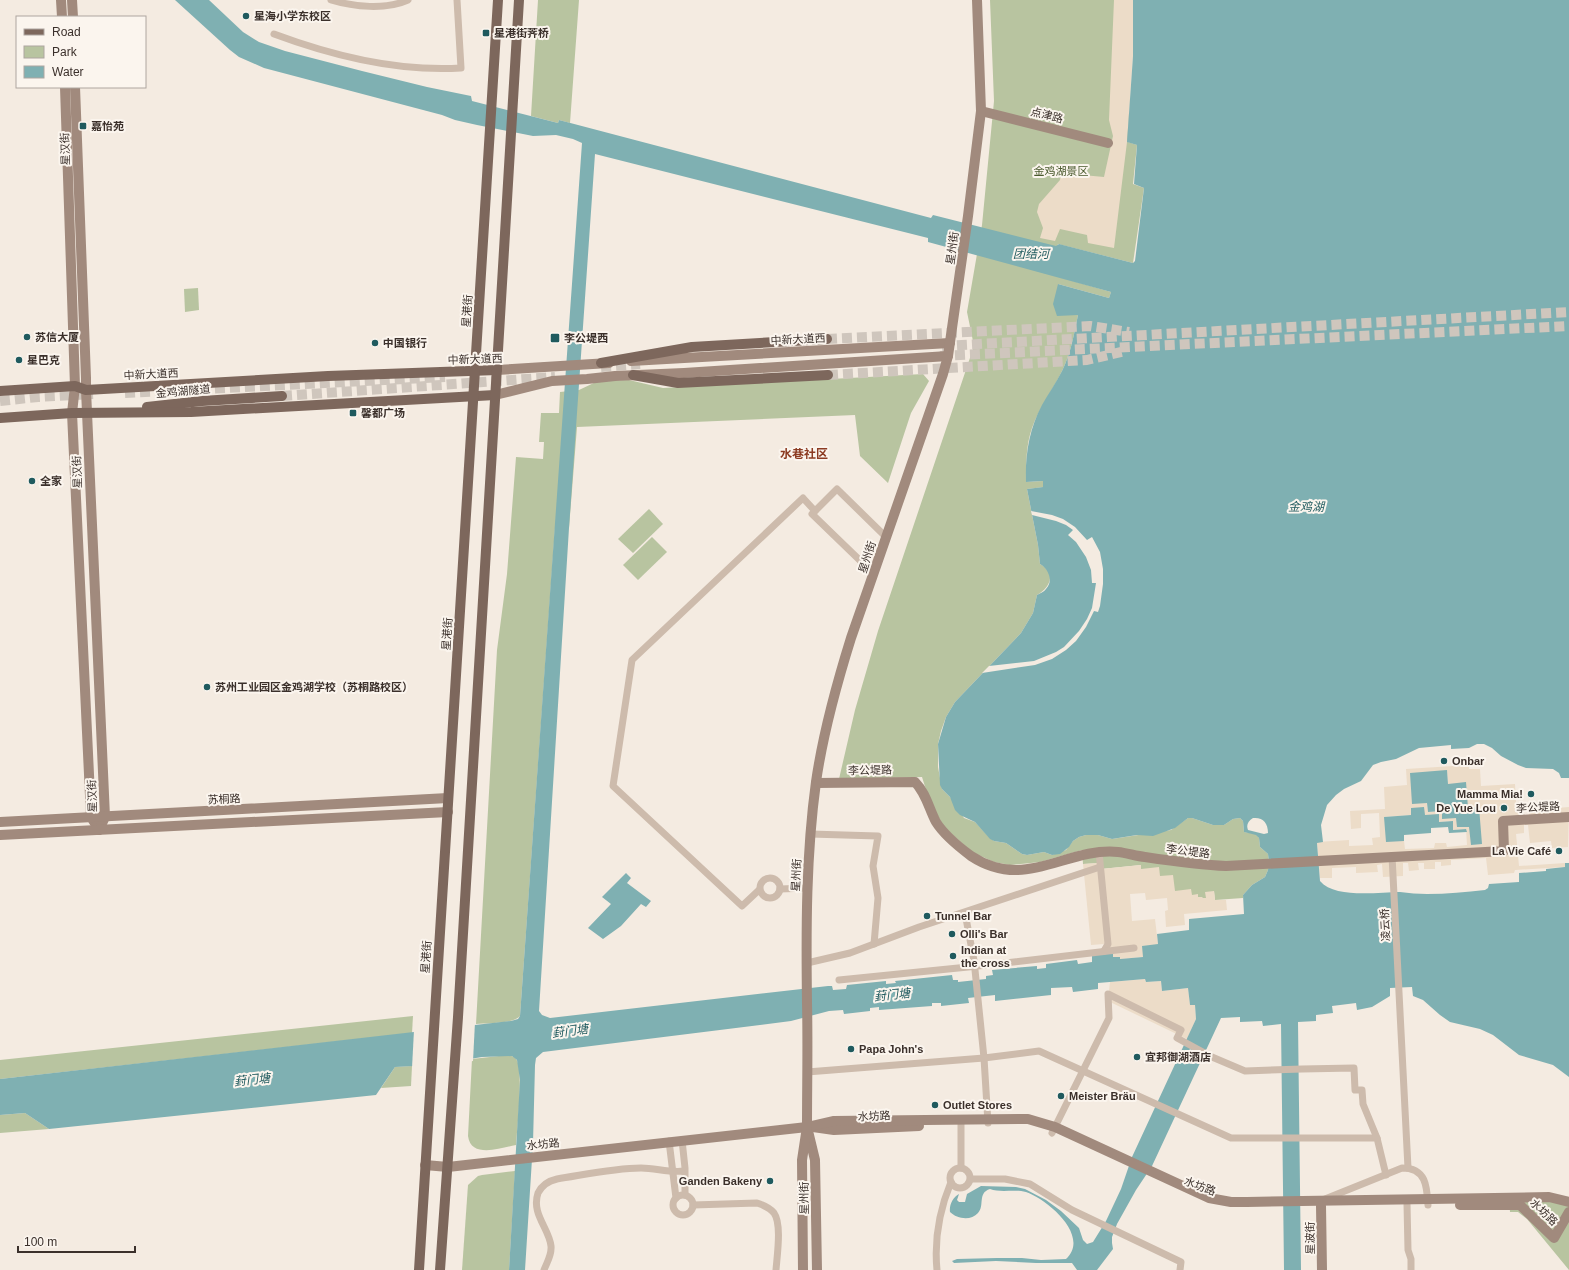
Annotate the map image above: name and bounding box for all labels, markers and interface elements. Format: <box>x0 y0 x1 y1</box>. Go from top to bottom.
place label: 星海小学东校区 <box>254 10 331 22</box>
marker: 星海小学东校区 <box>241 11 251 21</box>
legend <box>16 16 146 88</box>
text: Road <box>52 25 81 39</box>
place label: 星港街荠桥 <box>494 27 549 39</box>
marker: 星港街荠桥 <box>481 28 491 38</box>
text: Park <box>52 45 78 59</box>
text: Water <box>52 65 84 79</box>
street label: 点津路 <box>1030 105 1064 125</box>
place label: 嘉怡苑 <box>91 120 124 132</box>
marker: 嘉怡苑 <box>78 121 88 131</box>
street label: 星汉街 <box>58 132 72 166</box>
park label: 金鸡湖景区 <box>1034 165 1089 177</box>
street label: 星州街 <box>944 231 960 265</box>
water label: 团结河 <box>1013 247 1051 261</box>
street label: 星港街 <box>460 294 474 328</box>
place label: 苏信大厦 <box>35 331 79 343</box>
marker: 苏信大厦 <box>22 332 32 342</box>
marker: 李公堤西 <box>549 332 561 344</box>
place label: 李公堤西 <box>564 332 608 344</box>
street label: 中新大道西 <box>770 332 826 346</box>
place label: 中国银行 <box>383 337 427 349</box>
marker: 中国银行 <box>370 338 380 348</box>
street label: 中新大道西 <box>447 352 503 366</box>
place label: 星巴克 <box>27 354 60 366</box>
marker: 星巴克 <box>14 355 24 365</box>
street label: 中新大道西 <box>123 367 179 381</box>
street label: 金鸡湖隧道 <box>155 383 211 399</box>
place label: 馨都广场 <box>361 407 405 419</box>
marker: 馨都广场 <box>348 408 358 418</box>
district label: 水巷社区 <box>780 447 828 461</box>
street label: 星汉街 <box>70 455 84 489</box>
place label: 全家 <box>40 475 62 487</box>
marker: 全家 <box>27 476 37 486</box>
water label: 金鸡湖 <box>1288 500 1326 514</box>
street label: 星州街 <box>856 539 878 575</box>
street label: 星港街 <box>440 617 454 651</box>
place label: 苏州工业园区金鸡湖学校（苏桐路校区） <box>215 681 413 693</box>
marker: 苏州工业园区金鸡湖学校（苏桐路校区） <box>202 682 212 692</box>
place label: Onbar <box>1452 755 1485 767</box>
marker: Onbar <box>1439 756 1449 766</box>
street label: 李公堤路 <box>848 764 892 776</box>
street label: 星汉街 <box>85 779 99 813</box>
place label: Mamma Mia! <box>1457 788 1523 800</box>
marker: Mamma Mia! <box>1526 789 1536 799</box>
street label: 苏桐路 <box>207 792 241 806</box>
street label: 李公堤路 <box>1516 800 1560 814</box>
place label: De Yue Lou <box>1436 802 1496 814</box>
marker: De Yue Lou <box>1499 803 1509 813</box>
street label: 李公堤路 <box>1165 842 1211 860</box>
place label: La Vie Café <box>1492 845 1551 857</box>
marker: La Vie Café <box>1554 846 1564 856</box>
street label: 星州街 <box>789 858 803 892</box>
street label: 凌云桥 <box>1378 908 1392 942</box>
place label: Tunnel Bar <box>935 910 992 922</box>
marker: Tunnel Bar <box>922 911 932 921</box>
place label: Olli's Bar <box>960 928 1009 940</box>
marker: Olli's Bar <box>947 929 957 939</box>
street label: 星港街 <box>419 940 433 974</box>
place label: Indian at the cross <box>961 944 1010 969</box>
marker: Indian at the cross <box>948 951 958 961</box>
water label: 葑门塘 <box>873 986 913 1004</box>
water label: 葑门塘 <box>551 1022 591 1040</box>
place label: Papa John's <box>859 1043 923 1055</box>
marker: Papa John's <box>846 1044 856 1054</box>
place label: 宜邦御湖酒店 <box>1145 1051 1211 1063</box>
marker: 宜邦御湖酒店 <box>1132 1052 1142 1062</box>
water label: 葑门塘 <box>233 1071 273 1089</box>
place label: Meister Bräu <box>1069 1090 1136 1102</box>
marker: Meister Bräu <box>1056 1091 1066 1101</box>
place label: Outlet Stores <box>943 1099 1012 1111</box>
marker: Outlet Stores <box>930 1100 940 1110</box>
street label: 水坊路 <box>857 1109 891 1123</box>
street label: 水坊路 <box>526 1136 560 1152</box>
place label: Ganden Bakeny <box>679 1175 763 1187</box>
street label: 水坊路 <box>1182 1175 1218 1197</box>
marker: Ganden Bakeny <box>765 1176 775 1186</box>
street label: 星州街 <box>798 1181 810 1215</box>
street label: 水坊路 <box>1528 1196 1560 1228</box>
street label: 星波街 <box>1304 1221 1316 1255</box>
scale bar <box>18 1228 135 1254</box>
text: 100 m <box>24 1235 57 1249</box>

